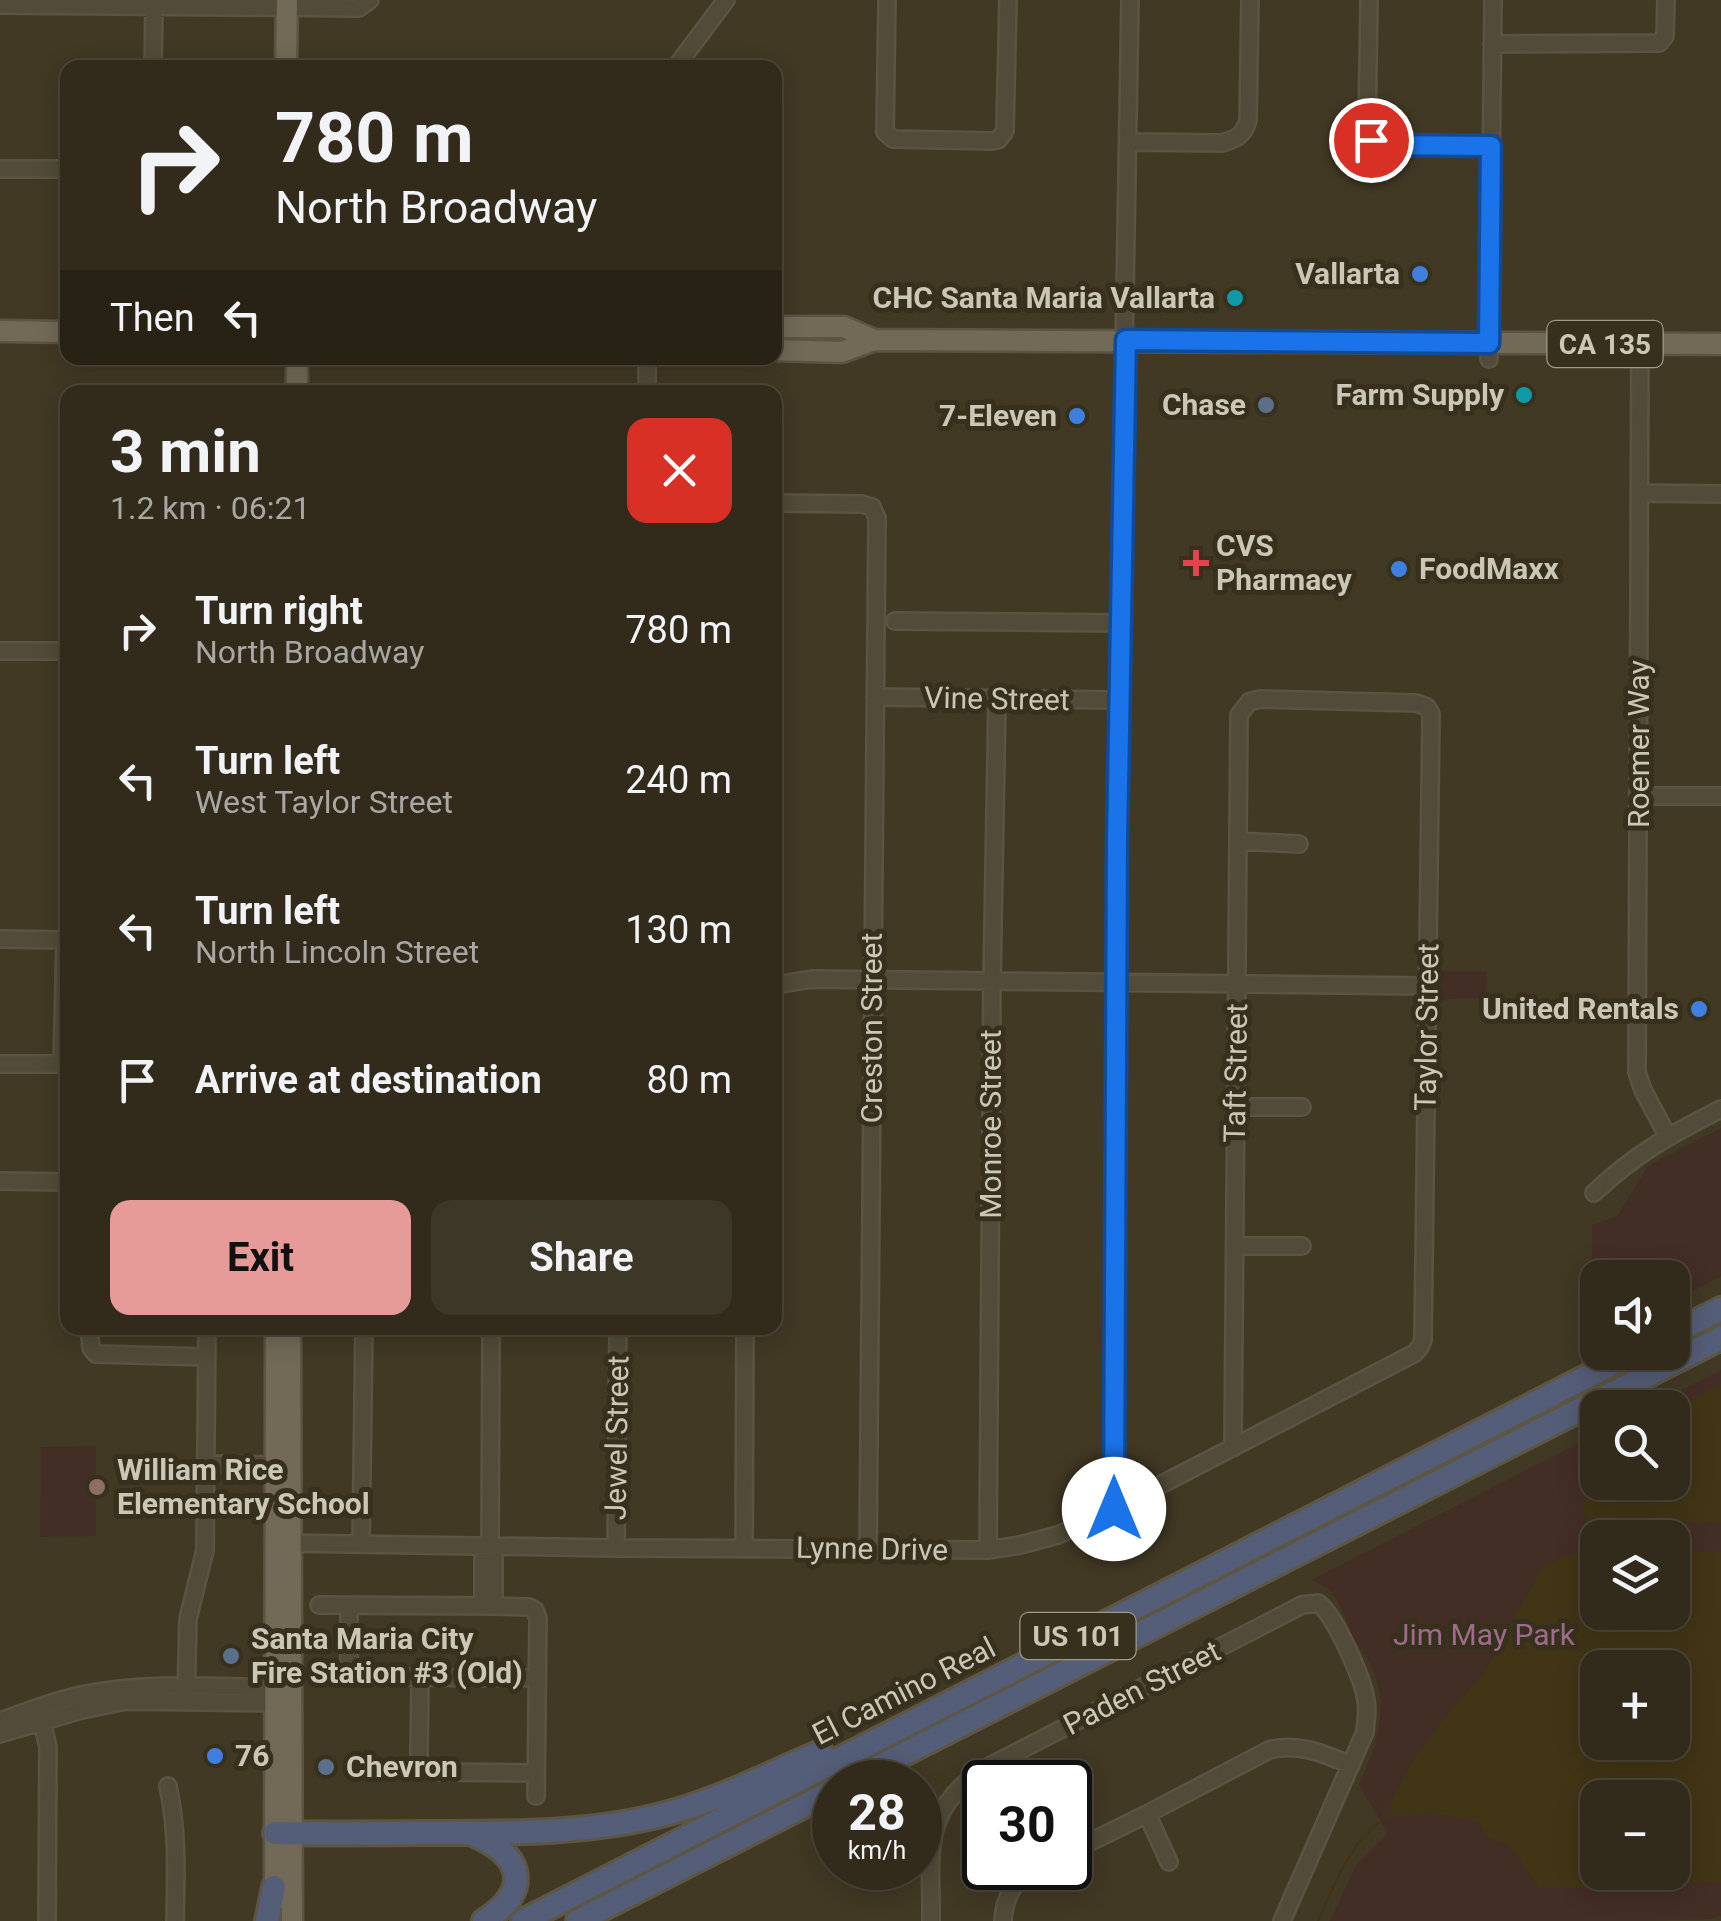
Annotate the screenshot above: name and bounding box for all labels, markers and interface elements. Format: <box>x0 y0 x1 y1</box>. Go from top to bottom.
text: 780 m <box>275 97 474 179</box>
pin <box>1329 98 1414 183</box>
icon: right <box>110 100 240 230</box>
icon: arrive <box>1344 113 1399 168</box>
text: North Broadway <box>275 181 597 234</box>
place label: Vallarta <box>1295 256 1400 291</box>
marker: Vallarta <box>1409 263 1431 285</box>
place label: CHC Santa Maria Vallarta <box>873 280 1215 315</box>
marker: CHC Santa Maria Vallarta <box>1224 287 1246 309</box>
icon: left <box>215 290 270 345</box>
text: Then <box>110 296 195 340</box>
road number: CA 135 <box>1548 321 1662 367</box>
place label: Farm Supply <box>1335 377 1505 412</box>
marker: Farm Supply <box>1513 384 1535 406</box>
place label: Chase <box>1162 387 1246 422</box>
marker: Chase <box>1255 394 1277 416</box>
place label: 7-Eleven <box>939 398 1057 433</box>
marker: 7-Eleven <box>1066 405 1088 427</box>
text: 3 min <box>110 416 261 487</box>
button: close <box>627 418 732 523</box>
text: 1.2 km · 06:21 <box>110 489 311 527</box>
place label: CVS Pharmacy <box>1216 528 1353 597</box>
place label: FoodMaxx <box>1419 551 1559 586</box>
marker: CVS Pharmacy <box>1185 552 1207 574</box>
marker: FoodMaxx <box>1388 558 1410 580</box>
text: Turn right <box>195 589 363 633</box>
icon: right <box>110 603 165 658</box>
text: 780 m <box>625 608 732 652</box>
text: North Broadway <box>195 633 424 671</box>
street label: Roemer Way <box>1621 660 1656 828</box>
street label: Vine Street <box>924 680 1070 717</box>
text: Turn left <box>195 739 340 783</box>
icon: left <box>110 753 165 808</box>
text: 240 m <box>625 758 732 802</box>
text: West Taylor Street <box>195 783 453 821</box>
text: Turn left <box>195 889 340 933</box>
icon: left <box>110 903 165 958</box>
text: 130 m <box>625 908 732 952</box>
text: North Lincoln Street <box>195 933 479 971</box>
street label: Creston Street <box>854 933 889 1123</box>
street label: Taylor Street <box>1408 943 1445 1111</box>
place label: United Rentals <box>1482 991 1679 1026</box>
marker: United Rentals <box>1688 998 1710 1020</box>
street label: Taft Street <box>1217 1003 1254 1143</box>
street label: Monroe Street <box>973 1029 1008 1219</box>
icon: arrive <box>110 1053 165 1108</box>
text: Arrive at destination <box>195 1058 542 1102</box>
text: 80 m <box>647 1058 732 1102</box>
button: Exit <box>110 1200 411 1315</box>
button: Share <box>431 1200 732 1315</box>
map controls <box>1580 1260 1690 1890</box>
button: sound <box>1580 1260 1690 1370</box>
street label: Jewel Street <box>598 1355 635 1521</box>
button: search <box>1580 1390 1690 1500</box>
place label: William Rice Elementary School <box>117 1452 370 1521</box>
position arrow <box>1062 1457 1166 1561</box>
marker: William Rice Elementary School <box>86 1476 108 1498</box>
button: layers <box>1580 1520 1690 1630</box>
street label: Lynne Drive <box>796 1530 948 1567</box>
road number: US 101 <box>1020 1613 1136 1659</box>
park label: Jim May Park <box>1393 1617 1576 1652</box>
place label: Santa Maria City Fire Station #3 (Old) <box>251 1621 523 1690</box>
street label: El Camino Real <box>807 1629 1001 1752</box>
street label: Paden Street <box>1058 1633 1226 1742</box>
marker: Santa Maria City Fire Station #3 (Old) <box>220 1645 242 1667</box>
button: + <box>1580 1650 1690 1760</box>
place label: 76 <box>235 1738 269 1773</box>
marker: 76 <box>204 1745 226 1767</box>
place label: Chevron <box>346 1749 458 1784</box>
marker: Chevron <box>315 1756 337 1778</box>
speed limit sign: 30 <box>962 1760 1092 1890</box>
button: − <box>1580 1780 1690 1890</box>
text: 28 <box>848 1784 906 1842</box>
text: km/h <box>848 1836 906 1865</box>

